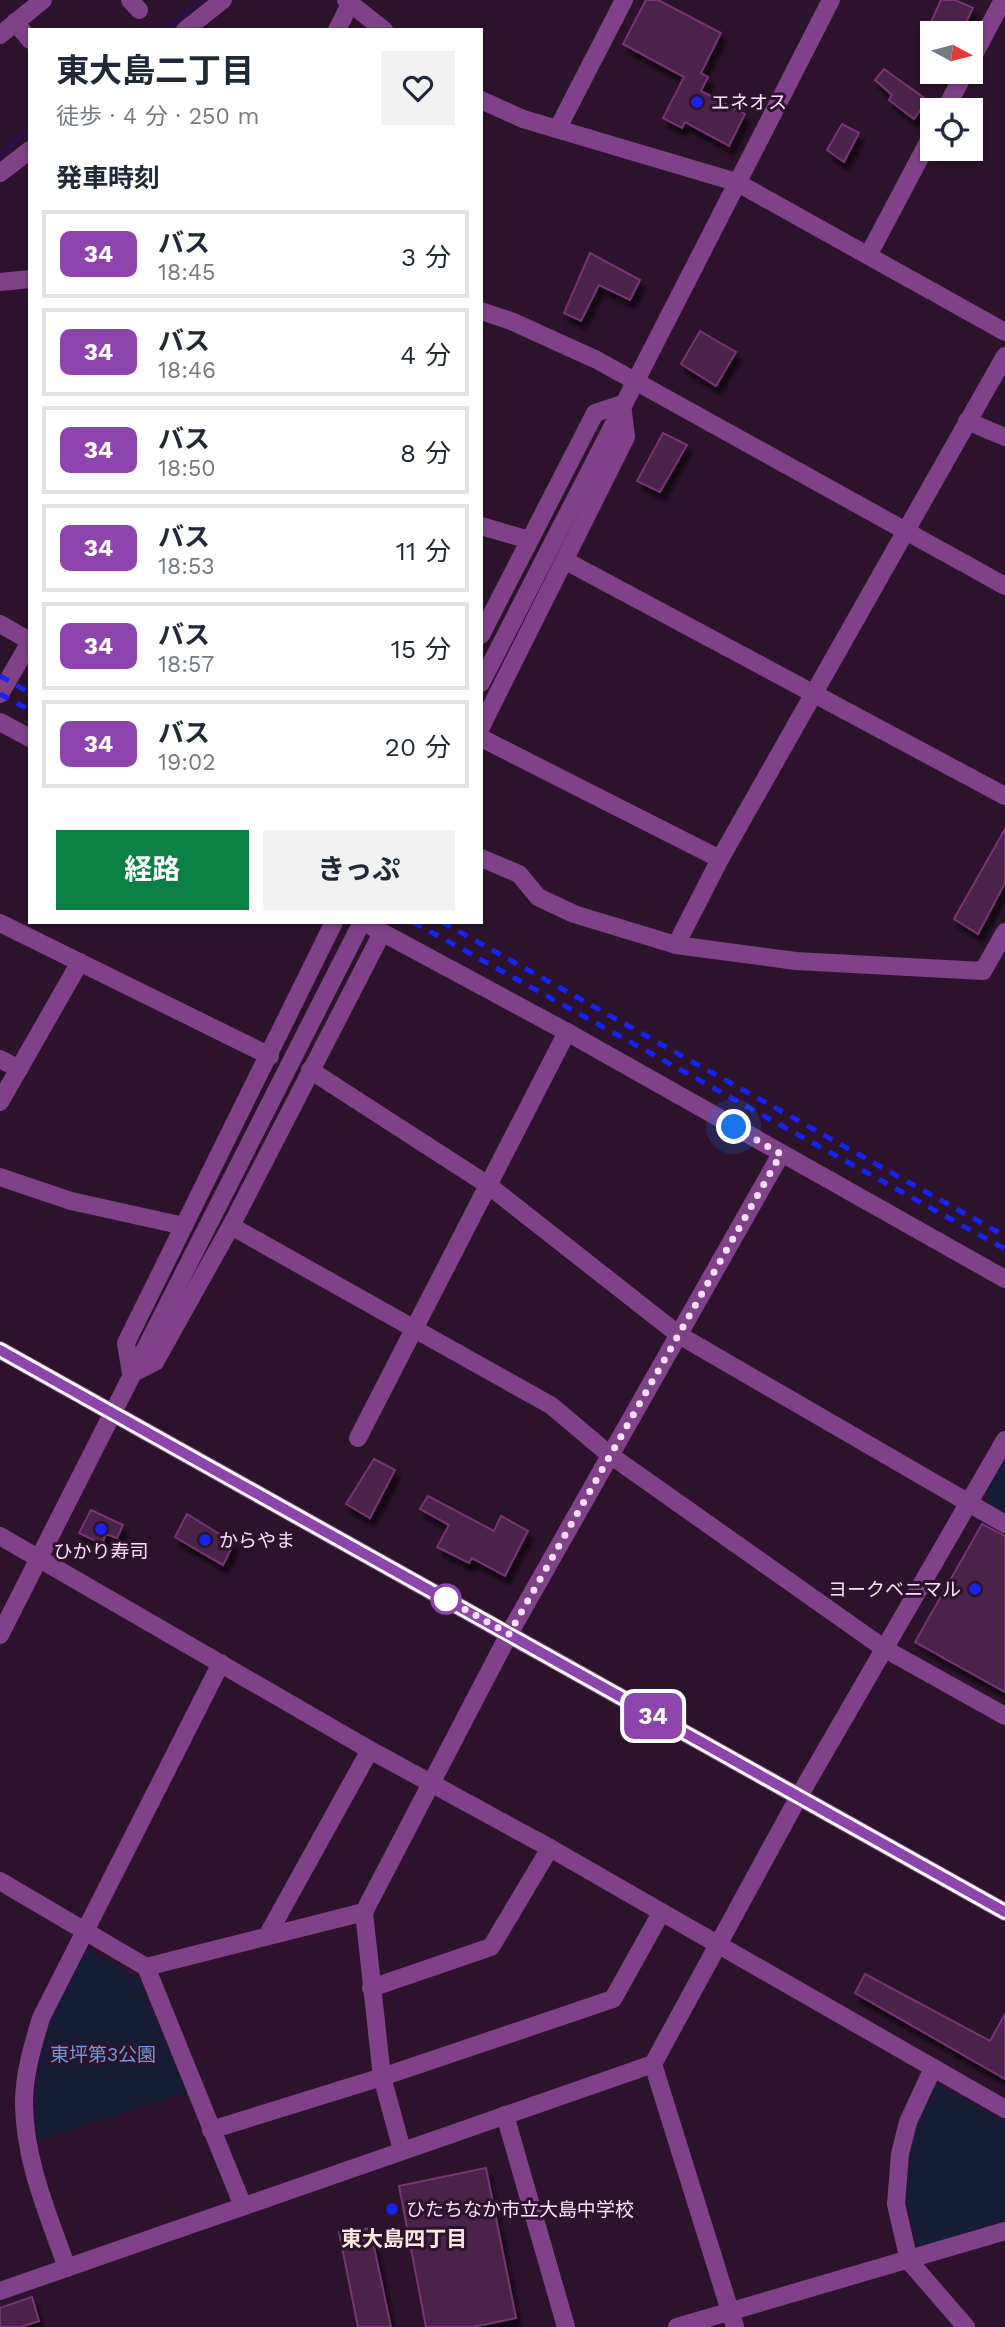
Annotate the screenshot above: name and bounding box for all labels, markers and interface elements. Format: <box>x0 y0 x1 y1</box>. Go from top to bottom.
north arrow <box>920 21 984 84</box>
map controls <box>920 21 983 161</box>
text: 東大島二丁目 <box>56 51 254 90</box>
button: heart <box>381 51 455 125</box>
place label: エネオス <box>711 91 787 114</box>
marker: エネオス <box>689 94 705 110</box>
button: locate <box>920 98 983 161</box>
text: 徒歩 · 4 分 · 250 m <box>56 103 260 130</box>
text: 発車時刻 <box>56 163 160 193</box>
text: バス <box>158 228 210 258</box>
text: 34 <box>84 240 113 268</box>
text: 3 分 <box>401 242 451 272</box>
text: 18:45 <box>158 259 215 286</box>
text: バス <box>158 326 210 356</box>
text: 34 <box>84 338 113 366</box>
text: 4 分 <box>400 340 451 370</box>
text: 18:46 <box>158 357 216 384</box>
text: バス <box>158 424 210 454</box>
text: 34 <box>84 436 113 464</box>
text: 8 分 <box>400 438 451 468</box>
text: 18:50 <box>158 455 216 482</box>
text: バス <box>158 522 210 552</box>
text: 34 <box>84 534 113 562</box>
text: 11 分 <box>396 536 451 566</box>
text: 18:53 <box>158 553 215 580</box>
text: バス <box>158 620 210 650</box>
text: 34 <box>84 632 113 660</box>
text: 15 分 <box>391 634 451 664</box>
text: 18:57 <box>158 651 214 678</box>
text: バス <box>158 718 210 748</box>
text: 34 <box>84 730 113 758</box>
text: 20 分 <box>385 732 451 762</box>
text: 19:02 <box>158 749 216 776</box>
button: 経路 <box>56 830 249 910</box>
button: きっぷ <box>263 830 455 910</box>
your location <box>716 1109 751 1144</box>
marker: ひかり寿司 <box>93 1521 109 1537</box>
place label: からやま <box>219 1529 295 1552</box>
marker: からやま <box>197 1532 213 1548</box>
place label: ひかり寿司 <box>53 1540 149 1563</box>
place label: ヨークベニマル <box>828 1578 961 1601</box>
marker: ヨークベニマル <box>967 1581 983 1597</box>
unlabelled marker <box>431 1584 461 1614</box>
line badge: 34 <box>622 1693 684 1739</box>
text: 34 <box>638 1702 668 1730</box>
park label: 東坪第3公園 <box>50 2043 156 2066</box>
place label: ひたちなか市立大島中学校 <box>406 2198 634 2221</box>
marker: ひたちなか市立大島中学校 <box>384 2201 400 2217</box>
district label: 東大島四丁目 <box>341 2226 467 2251</box>

